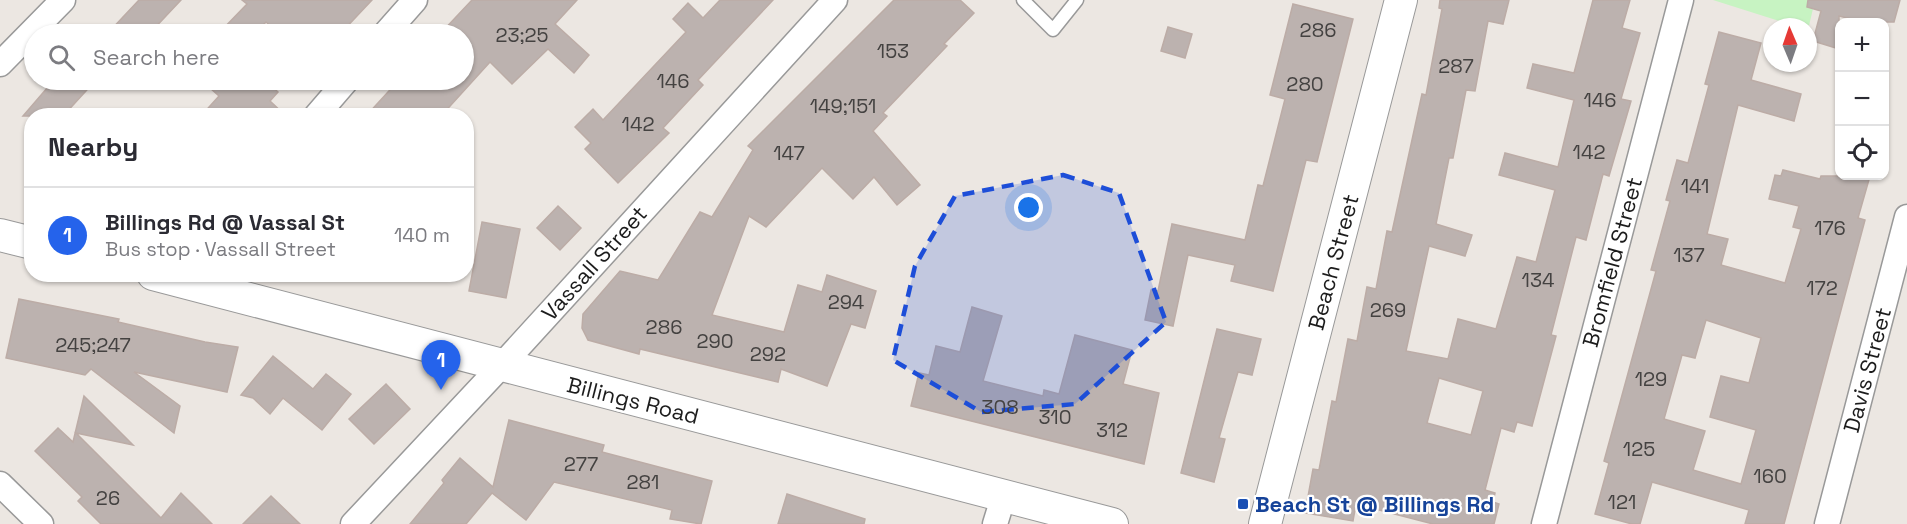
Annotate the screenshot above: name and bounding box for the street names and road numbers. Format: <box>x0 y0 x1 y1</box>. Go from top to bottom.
street label: Bromfield Street <box>1576 174 1648 350</box>
street label: Beach Street <box>1301 191 1365 333</box>
street label: Vassall Street <box>535 200 653 326</box>
street label: Davis Street <box>1837 304 1897 436</box>
street label: Billings Road <box>564 370 702 430</box>

